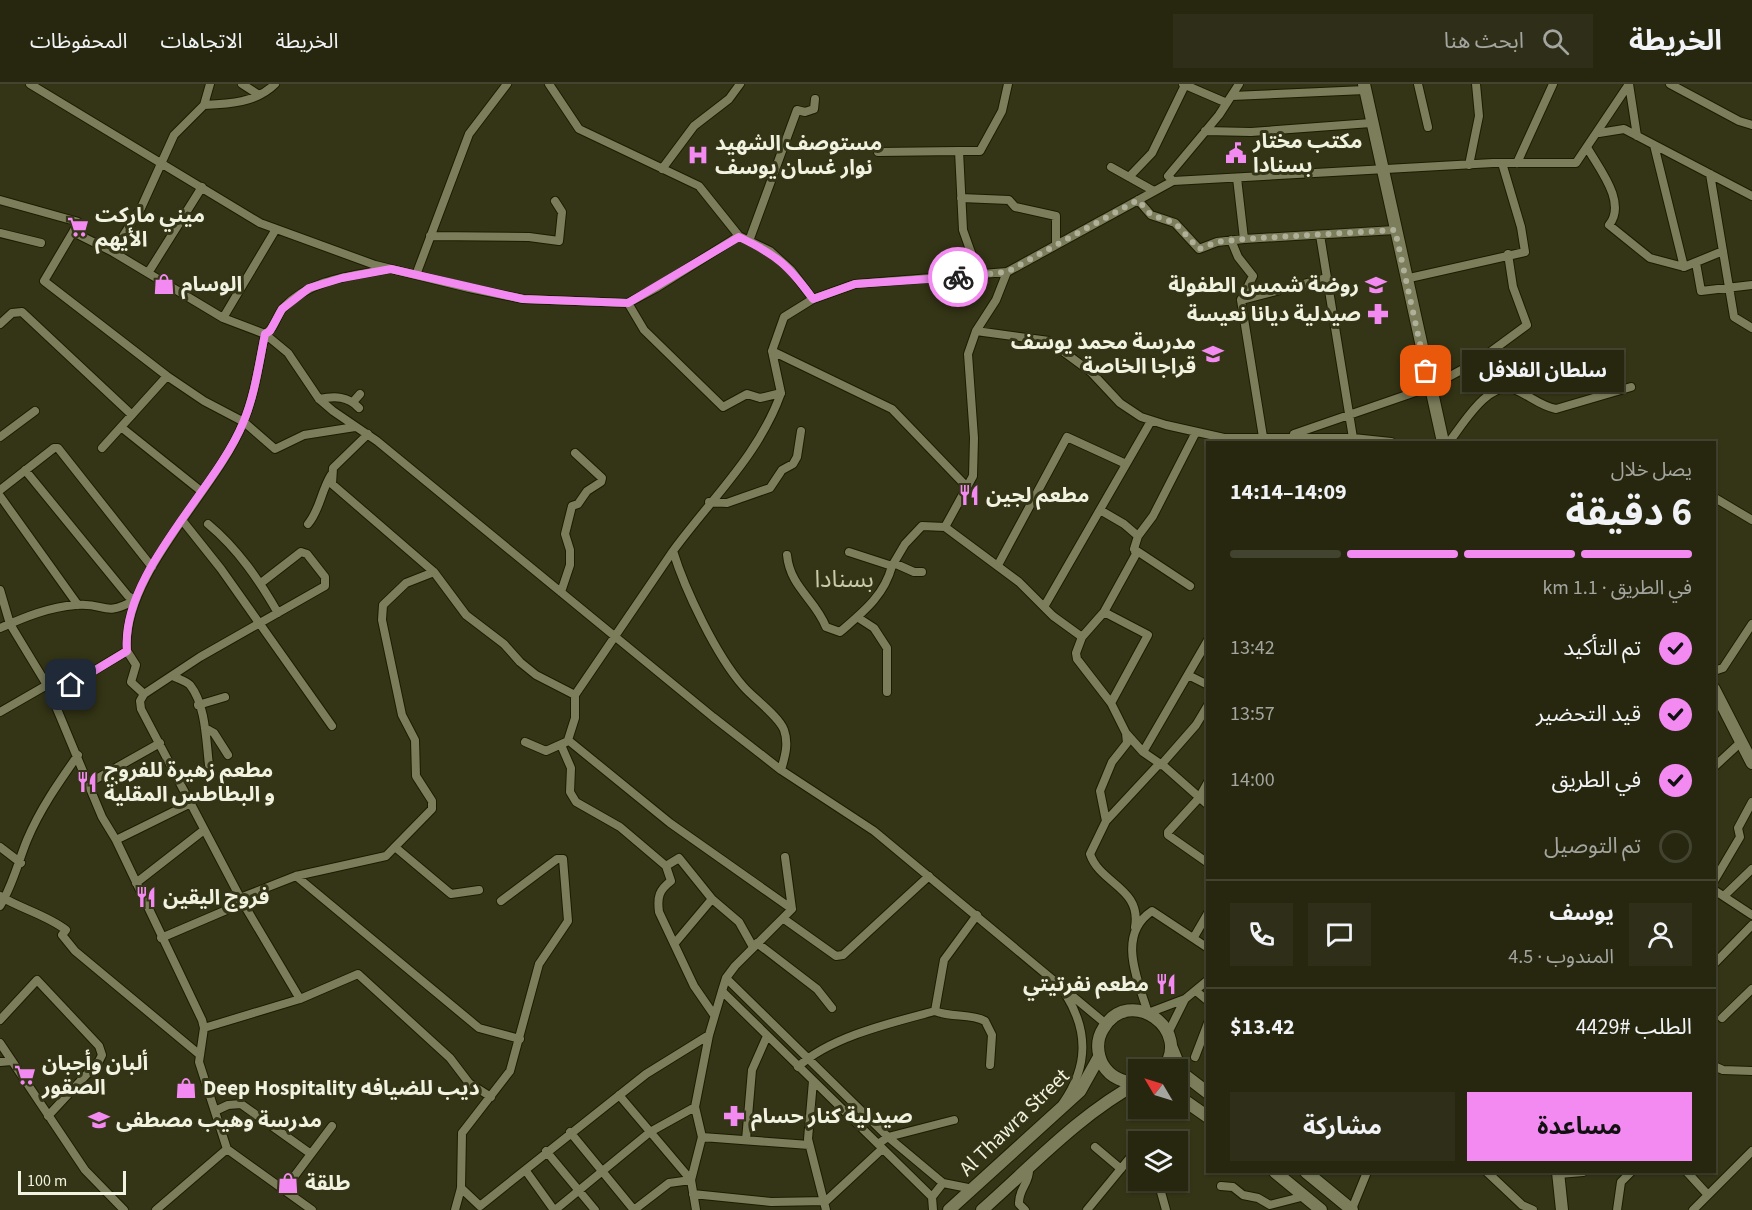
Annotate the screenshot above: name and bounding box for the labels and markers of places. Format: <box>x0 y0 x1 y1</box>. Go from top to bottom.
place label: مكتب مختار بسنادا <box>1252 126 1362 180</box>
place label: مستوصف الشهيد نوار غسان يوسف <box>715 128 882 182</box>
public building icon: مكتب مختار بسنادا <box>1224 141 1248 165</box>
hospital icon: مستوصف الشهيد نوار غسان يوسف <box>686 143 710 167</box>
place label: ميني ماركت الأيهم <box>95 200 205 254</box>
supermarket icon: ميني ماركت الأيهم <box>66 215 90 239</box>
place label: الوسام <box>181 269 242 300</box>
place label: روضة شمس الطفولة <box>1168 270 1359 300</box>
shop icon: الوسام <box>152 272 176 296</box>
school or university icon: روضة شمس الطفولة <box>1364 273 1388 297</box>
place label: صيدلية ديانا نعيسة <box>1187 299 1361 329</box>
pharmacy icon: صيدلية ديانا نعيسة <box>1366 302 1390 326</box>
place label: مدرسة محمد يوسف قراجا الخاصة <box>1011 327 1196 381</box>
school or university icon: مدرسة محمد يوسف قراجا الخاصة <box>1201 342 1225 366</box>
pin <box>1400 345 1451 396</box>
callout: سلطان الفلافل <box>1462 350 1624 392</box>
place label: مطعم لجين <box>986 480 1089 510</box>
restaurant icon: مطعم لجين <box>957 483 981 507</box>
pin <box>45 659 96 710</box>
place label: مطعم زهيرة للفروج و البطاطس المقلية <box>104 755 275 809</box>
restaurant icon: مطعم زهيرة للفروج و البطاطس المقلية <box>75 770 99 794</box>
place label: فروج اليقين <box>163 882 269 912</box>
restaurant icon: فروج اليقين <box>134 885 158 909</box>
place label: مطعم نفرتيتي <box>1023 969 1149 1001</box>
restaurant icon: مطعم نفرتيتي <box>1154 972 1178 996</box>
place label: ألبان وأجبان الصقور <box>41 1048 148 1102</box>
supermarket icon: ألبان وأجبان الصقور <box>13 1063 37 1087</box>
place label: Deep Hospitality ديب للضيافه <box>203 1073 480 1103</box>
shop icon: Deep Hospitality ديب للضيافه <box>174 1076 198 1100</box>
place label: صيدلية كنار حسام <box>751 1101 913 1132</box>
pharmacy icon: صيدلية كنار حسام <box>722 1104 746 1128</box>
place label: مدرسة وهيب مصطفى <box>116 1105 322 1135</box>
school or university icon: مدرسة وهيب مصطفى <box>87 1108 111 1132</box>
place label: طلقة <box>305 1168 351 1198</box>
shop icon: طلقة <box>276 1171 300 1195</box>

